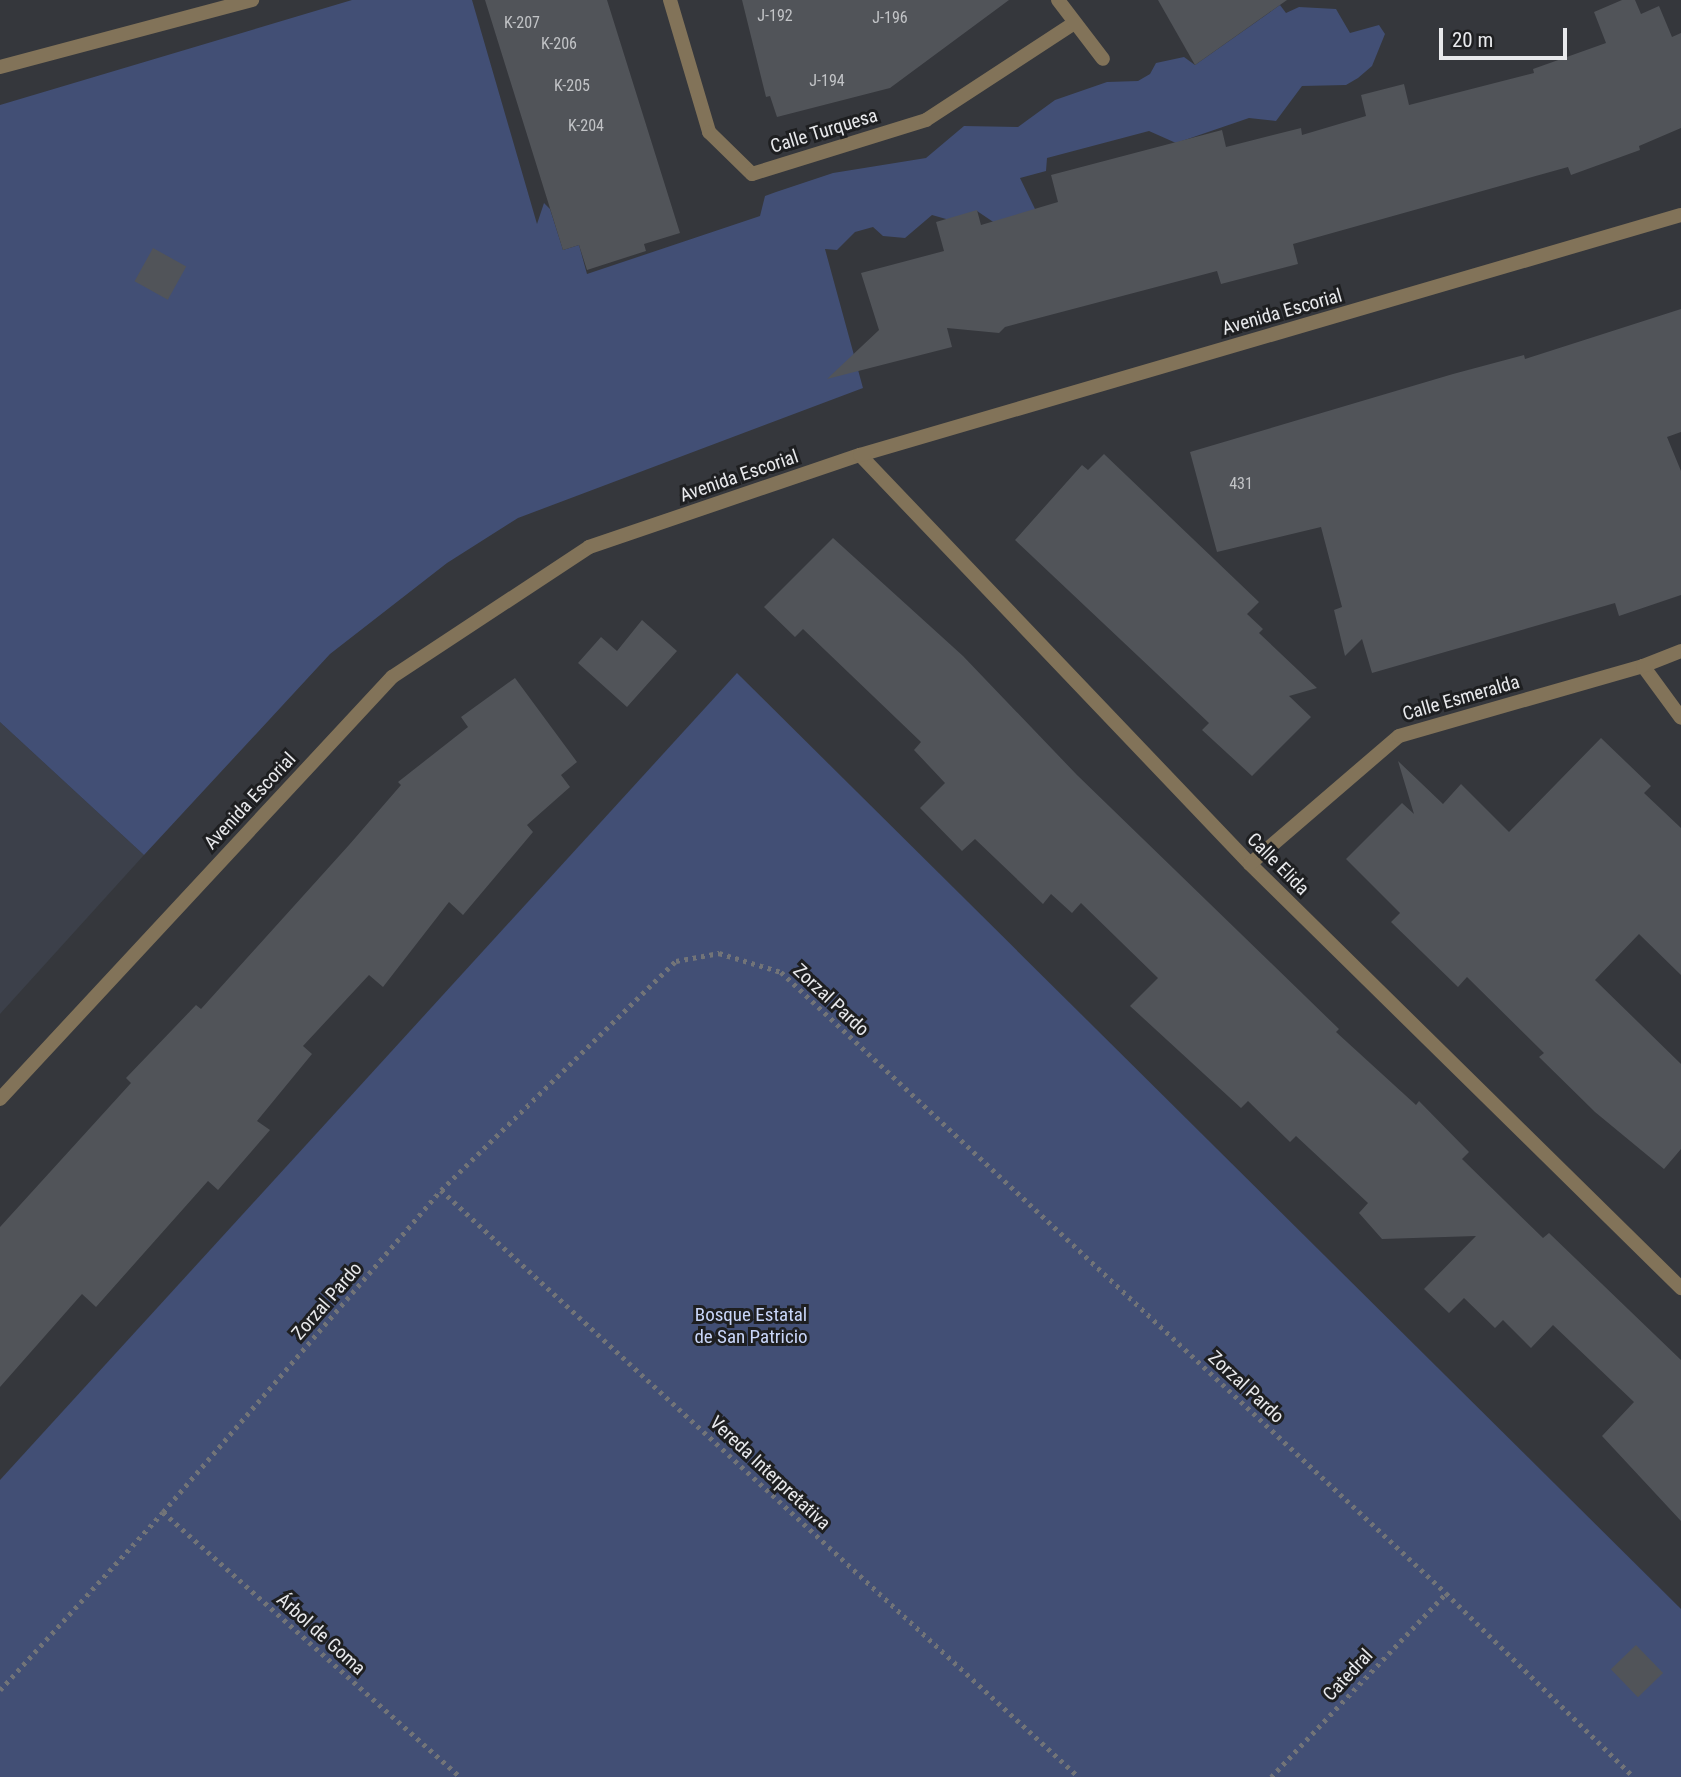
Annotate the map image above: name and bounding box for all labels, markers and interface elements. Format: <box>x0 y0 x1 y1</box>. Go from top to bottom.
house number: J-192 <box>757 6 793 26</box>
house number: J-196 <box>872 8 908 28</box>
house number: K-207 <box>504 13 540 33</box>
scale bar <box>1443 14 1571 58</box>
text: 20 m <box>1452 28 1493 52</box>
house number: K-206 <box>541 34 577 54</box>
house number: J-194 <box>809 71 845 91</box>
house number: K-205 <box>554 76 590 96</box>
street label: Calle Turquesa <box>768 104 880 158</box>
house number: K-204 <box>568 116 604 136</box>
street label: Avenida Escorial <box>1219 284 1345 340</box>
street label: Avenida Escorial <box>677 445 801 507</box>
house number: 431 <box>1229 474 1253 494</box>
street label: Calle Esmeralda <box>1400 670 1522 726</box>
street label: Avenida Escorial <box>199 748 301 854</box>
street label: Calle Elida <box>1242 828 1314 900</box>
street label: Zorzal Pardo <box>788 959 874 1041</box>
street label: Zorzal Pardo <box>287 1258 367 1344</box>
park label: Bosque Estatal de San Patricio <box>694 1304 808 1348</box>
street label: Zorzal Pardo <box>1203 1346 1289 1428</box>
street label: Vereda Interpretativa <box>705 1411 835 1535</box>
street label: Árbol de Goma <box>272 1588 370 1680</box>
street label: Catedral <box>1318 1644 1378 1706</box>

